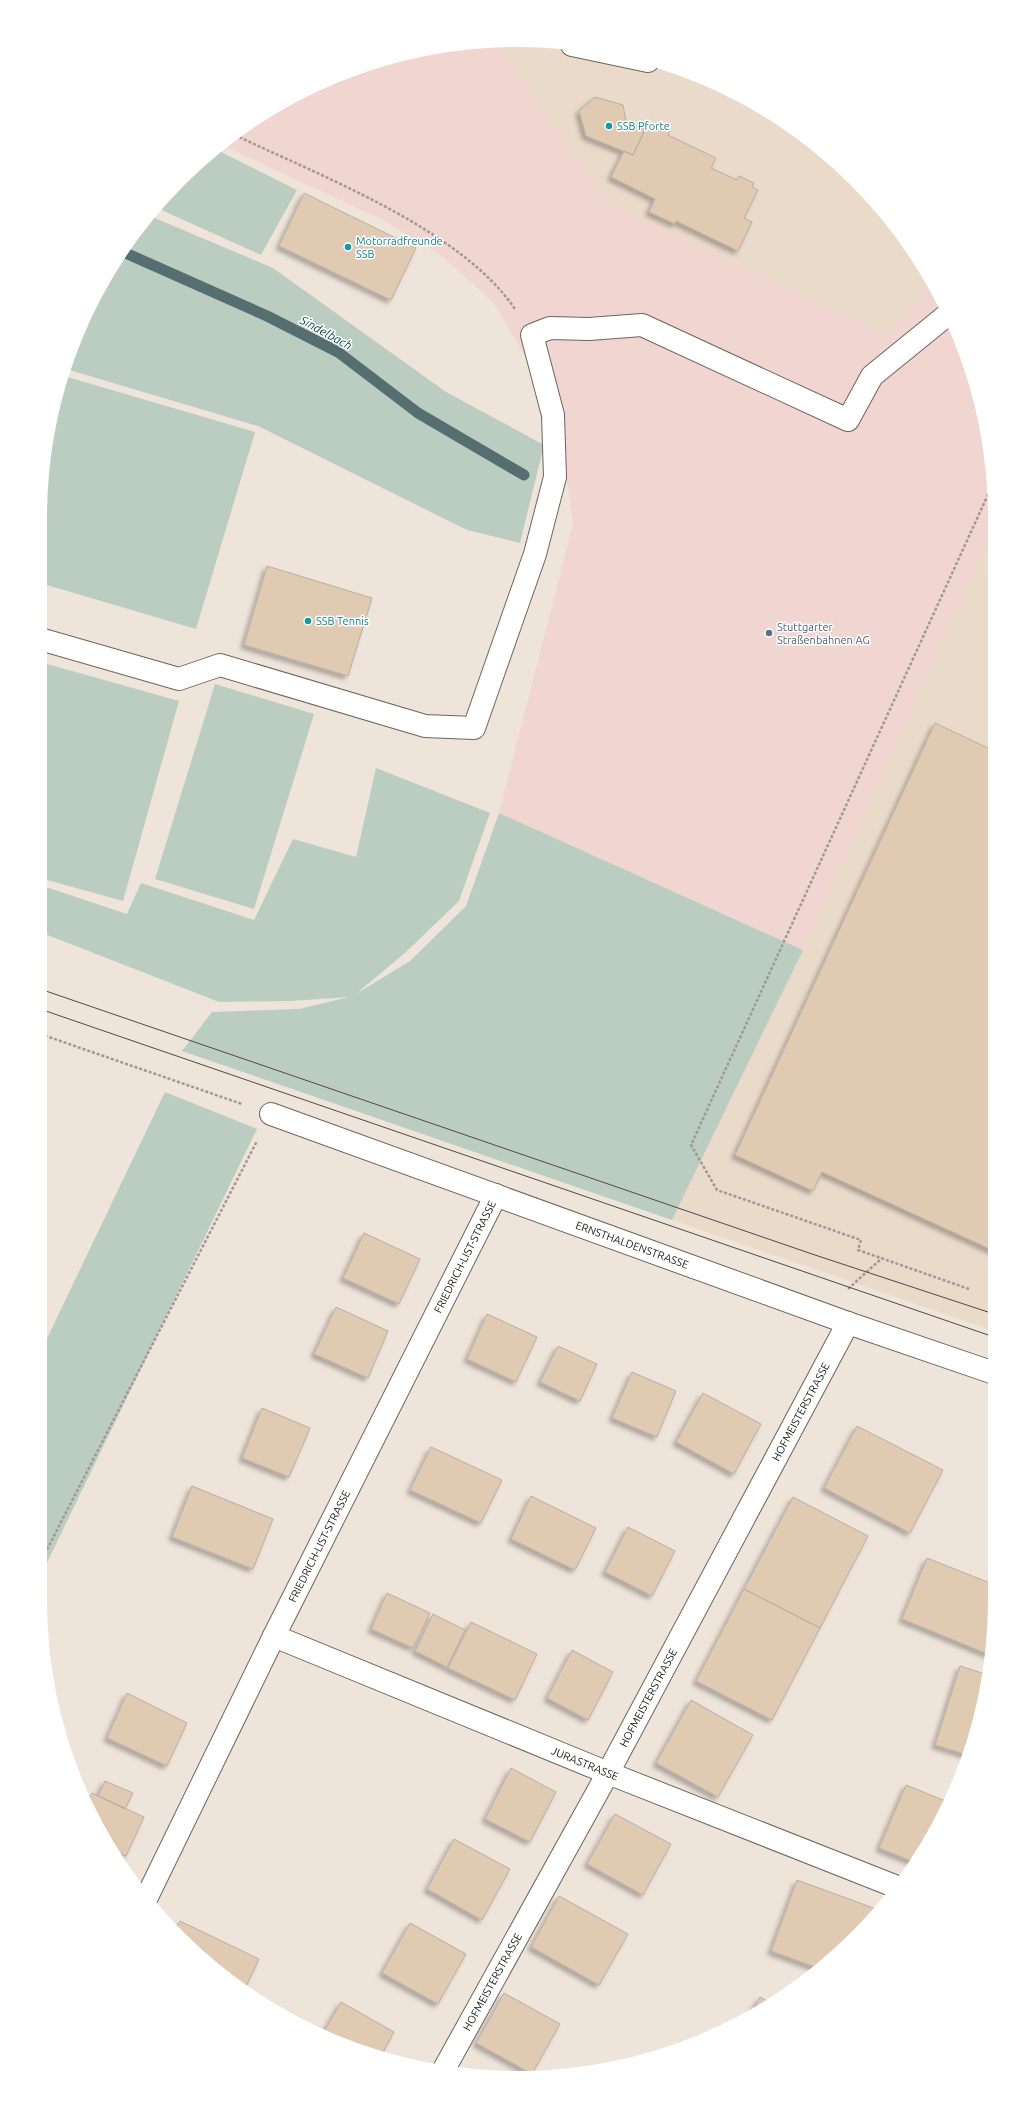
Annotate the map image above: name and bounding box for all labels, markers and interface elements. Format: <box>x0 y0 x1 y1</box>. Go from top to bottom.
place label: SSB Pforte <box>617 120 670 132</box>
marker: SSB Pforte <box>604 121 614 131</box>
place label: Motorradfreunde SSB <box>356 235 443 260</box>
marker: Motorradfreunde SSB <box>343 242 353 252</box>
water label: Sindelbach <box>297 313 354 352</box>
place label: SSB Tennis <box>316 615 369 627</box>
marker: SSB Tennis <box>303 616 313 626</box>
place label: Stuttgarter Straßenbahnen AG <box>777 621 870 646</box>
marker: Stuttgarter Straßenbahnen AG <box>764 628 774 638</box>
street label: FRIEDRICH-LIST-STRASSE <box>432 1199 498 1315</box>
street label: ERNSTHALDENSTRASSE <box>574 1219 690 1271</box>
street label: HOFMEISTERSTRASSE <box>770 1361 832 1463</box>
street label: FRIEDRICH-LIST-STRASSE <box>286 1488 352 1604</box>
street label: HOFMEISTERSTRASSE <box>617 1647 679 1749</box>
street label: JURASTRASSE <box>549 1744 620 1783</box>
street label: HOFMEISTERSTRASSE <box>461 1931 524 2033</box>

